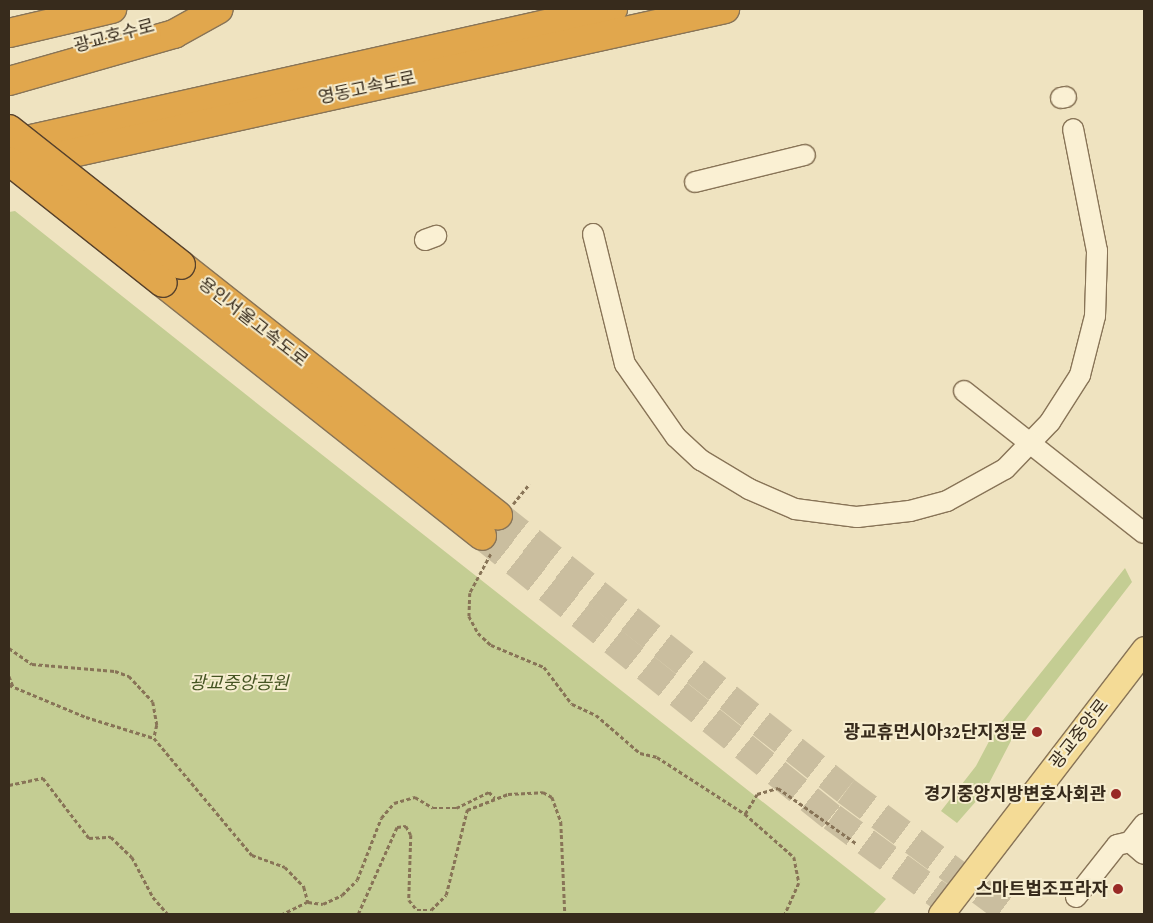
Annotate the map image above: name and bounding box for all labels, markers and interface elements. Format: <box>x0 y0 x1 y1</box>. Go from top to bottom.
street label: 광교호수로 <box>71 15 157 57</box>
street label: 영동고속도로 <box>316 67 418 109</box>
street label: 용인서울고속도로 <box>194 273 312 371</box>
park label: 광교중앙공원 <box>189 672 289 694</box>
street label: 광교중앙로 <box>1045 695 1113 773</box>
place label: 광교휴먼시아32단지정문 <box>844 721 1027 743</box>
marker: 광교휴먼시아32단지정문 <box>1031 726 1043 738</box>
place label: 경기중앙지방변호사회관 <box>924 783 1106 805</box>
marker: 경기중앙지방변호사회관 <box>1110 788 1122 800</box>
place label: 스마트법조프라자 <box>976 878 1108 900</box>
marker: 스마트법조프라자 <box>1112 883 1124 895</box>

